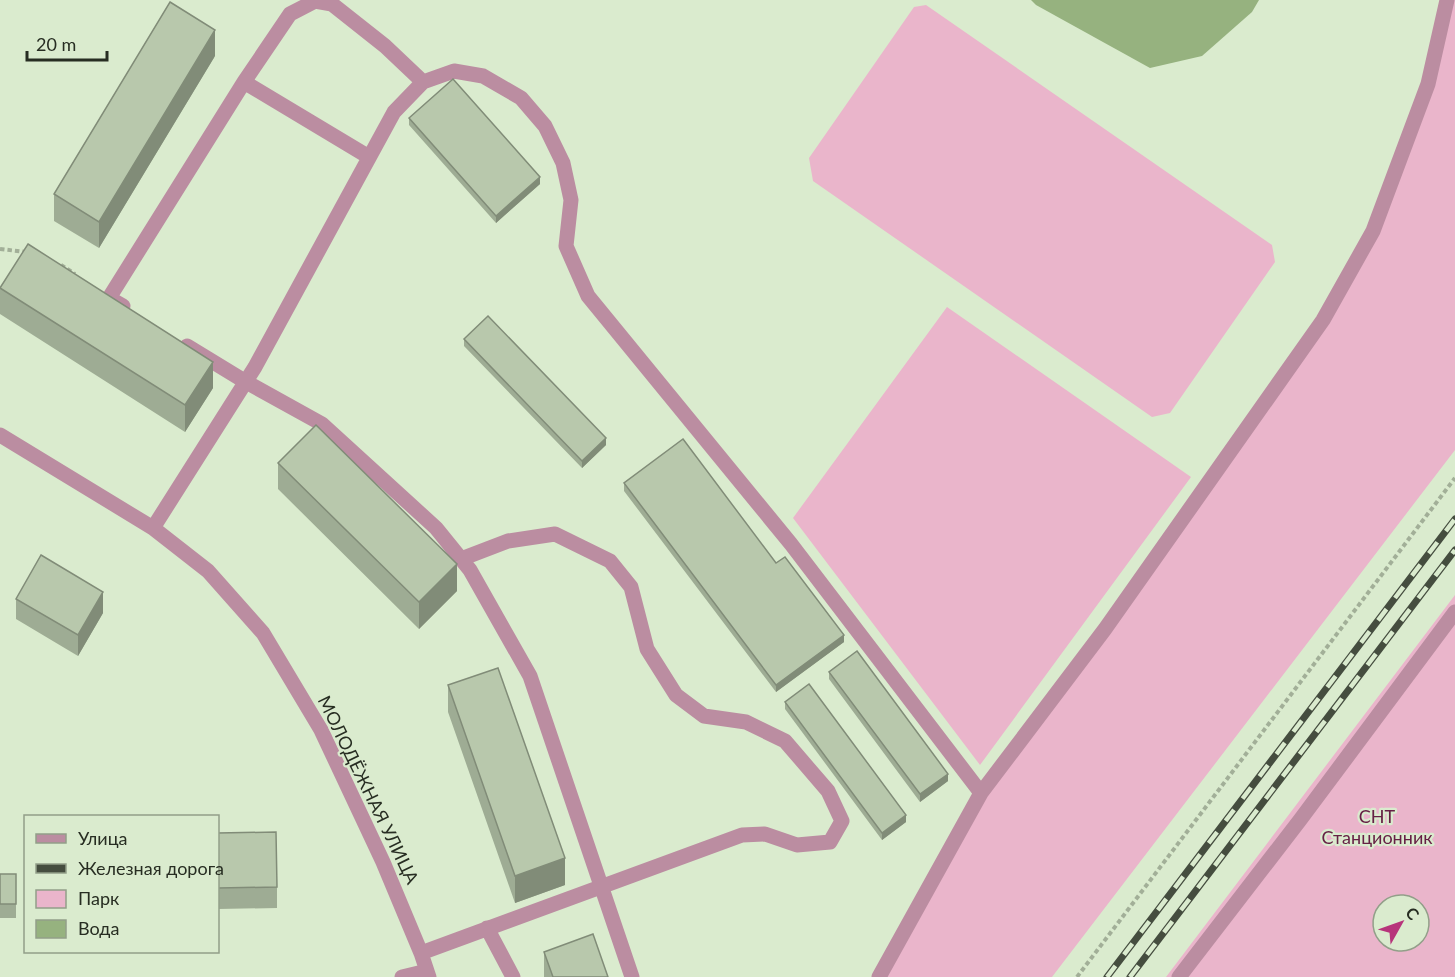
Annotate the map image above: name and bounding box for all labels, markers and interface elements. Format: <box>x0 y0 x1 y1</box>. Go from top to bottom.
scale bar <box>27 24 106 62</box>
text: 20 m <box>36 33 76 55</box>
street label: МОЛОДЁЖНАЯ УЛИЦА <box>314 692 424 888</box>
park label: СНТ Станционник <box>1321 805 1433 848</box>
legend <box>24 815 219 953</box>
text: Улица <box>78 827 128 849</box>
text: Железная дорога <box>78 857 224 879</box>
text: Парк <box>78 887 120 909</box>
north arrow <box>1371 893 1431 953</box>
text: С <box>1402 903 1424 924</box>
text: Вода <box>78 917 119 939</box>

